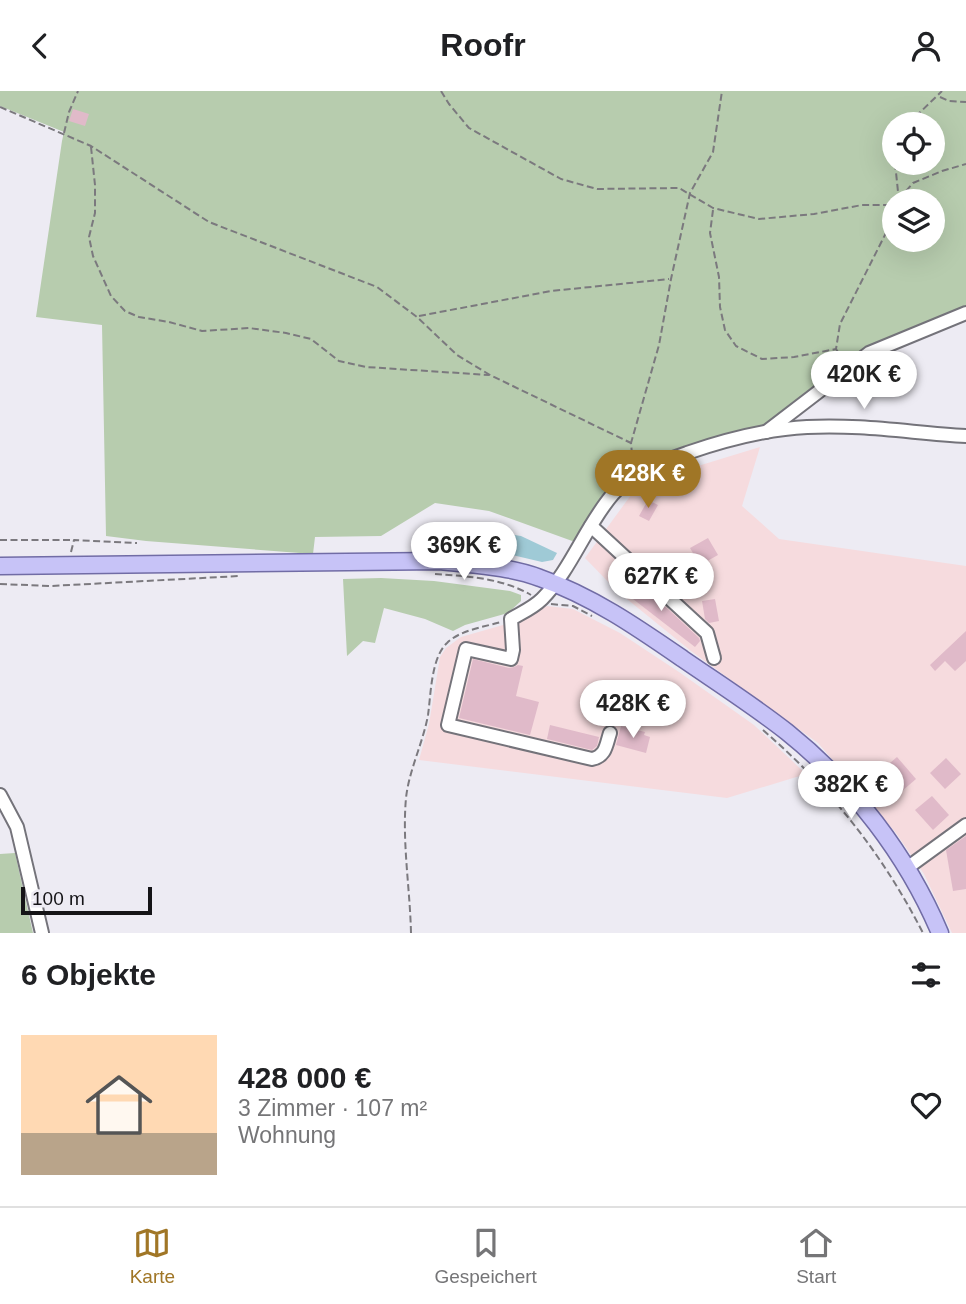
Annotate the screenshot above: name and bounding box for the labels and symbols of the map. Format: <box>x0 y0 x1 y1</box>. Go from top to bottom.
pin: 420K € <box>807 351 921 411</box>
pin: 428K € <box>591 451 705 510</box>
pin: 369K € <box>407 523 521 582</box>
pin: 627K € <box>604 553 718 613</box>
pin: 428K € <box>576 681 690 740</box>
pin: 382K € <box>794 761 908 821</box>
scale bar <box>21 884 152 916</box>

